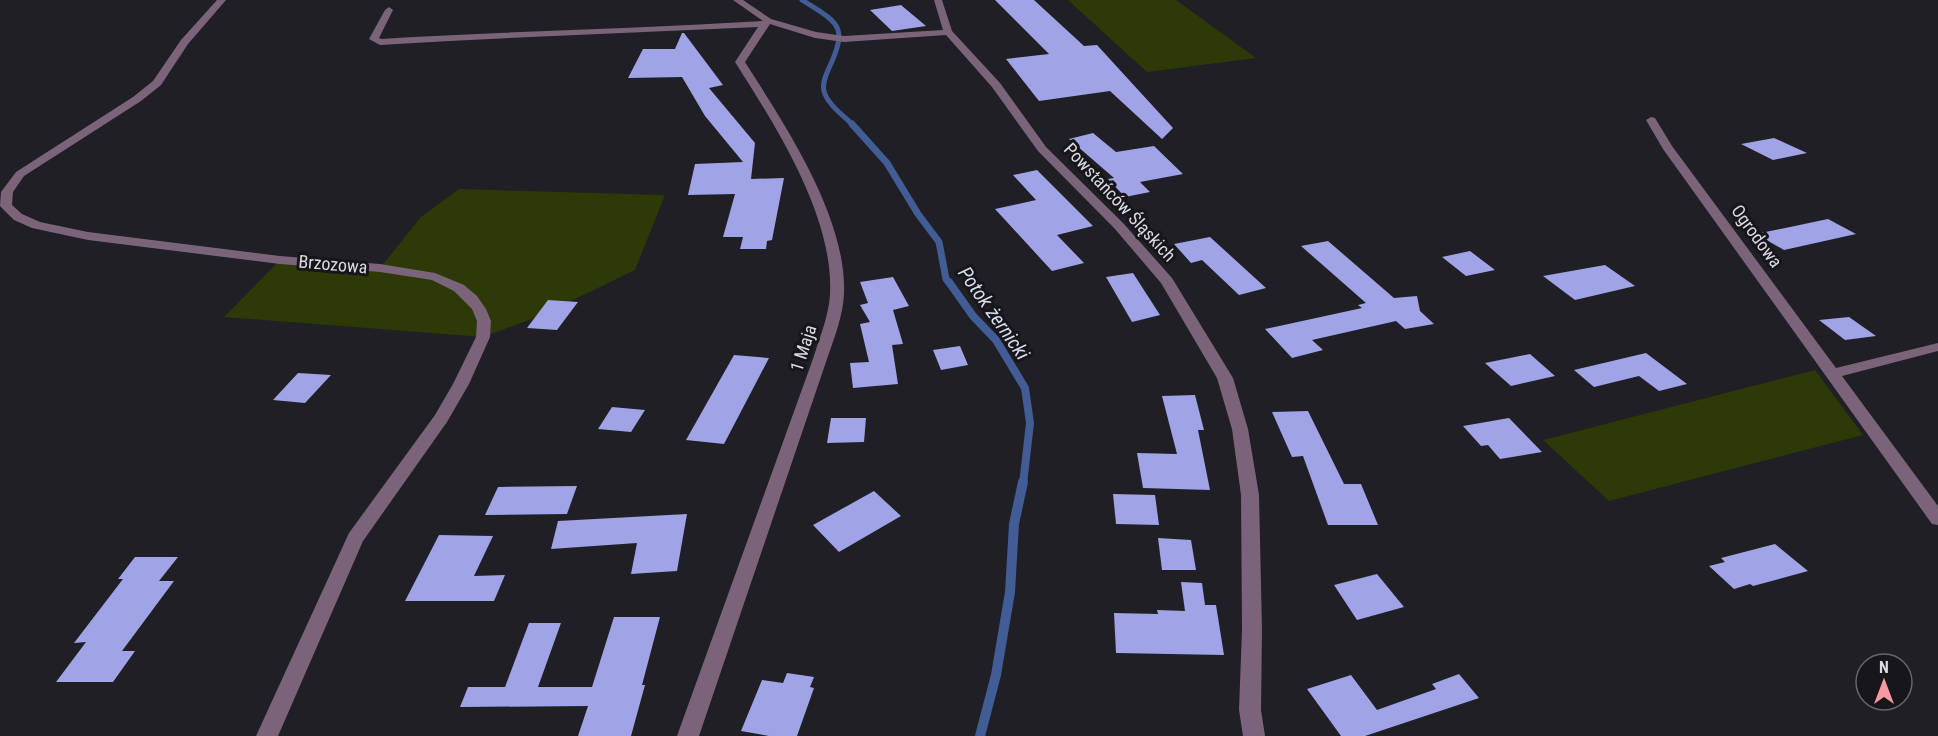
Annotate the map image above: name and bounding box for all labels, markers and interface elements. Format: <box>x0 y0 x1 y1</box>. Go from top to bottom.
street label: Powstańców Śląskich <box>1060 138 1180 266</box>
street label: Ogrodowa <box>1727 201 1787 271</box>
street label: Brzozowa <box>298 251 368 277</box>
water label: Potok żernicki <box>953 262 1035 365</box>
street label: 1 Maja <box>786 322 820 374</box>
north arrow <box>1854 652 1914 712</box>
text: N <box>1879 658 1889 677</box>

